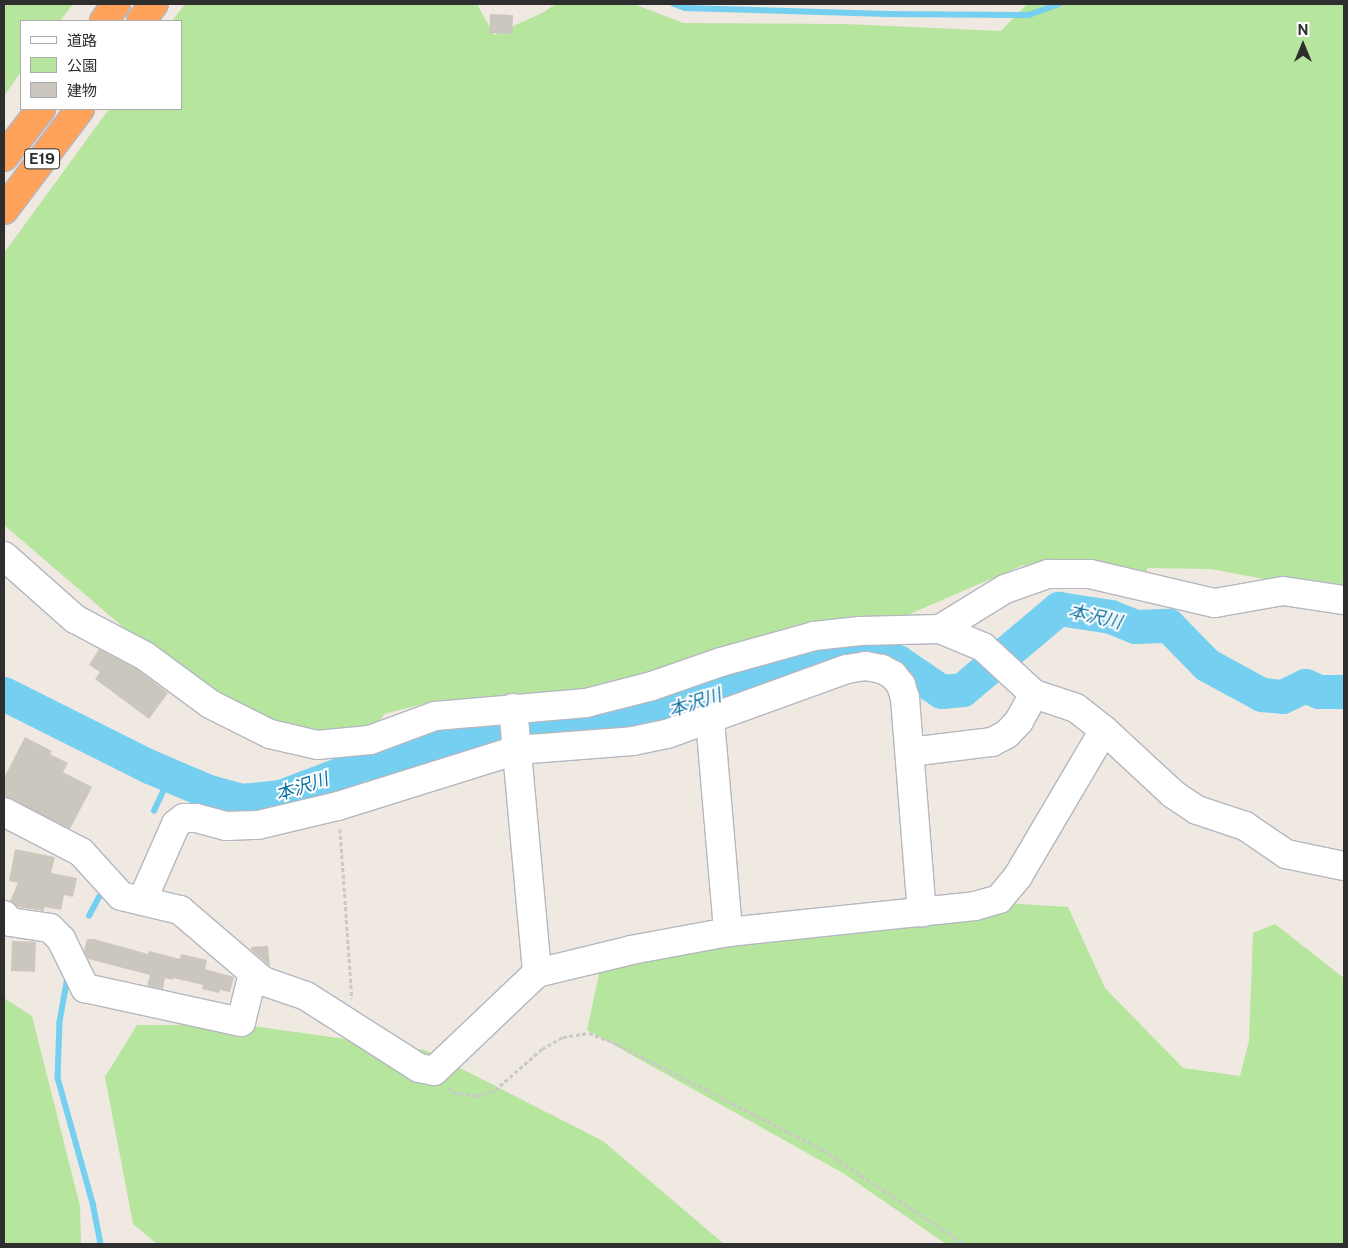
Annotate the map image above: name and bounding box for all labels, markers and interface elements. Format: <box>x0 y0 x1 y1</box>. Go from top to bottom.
legend <box>20 20 182 110</box>
north arrow <box>1278 20 1328 70</box>
text: N <box>1298 22 1308 38</box>
text: 道路 <box>67 32 97 49</box>
text: 公園 <box>67 57 97 74</box>
text: 建物 <box>67 82 97 99</box>
road number: E19 <box>23 146 61 172</box>
water label: 本沢川 <box>1066 600 1124 634</box>
water label: 本沢川 <box>666 684 724 722</box>
water label: 本沢川 <box>273 768 331 806</box>

